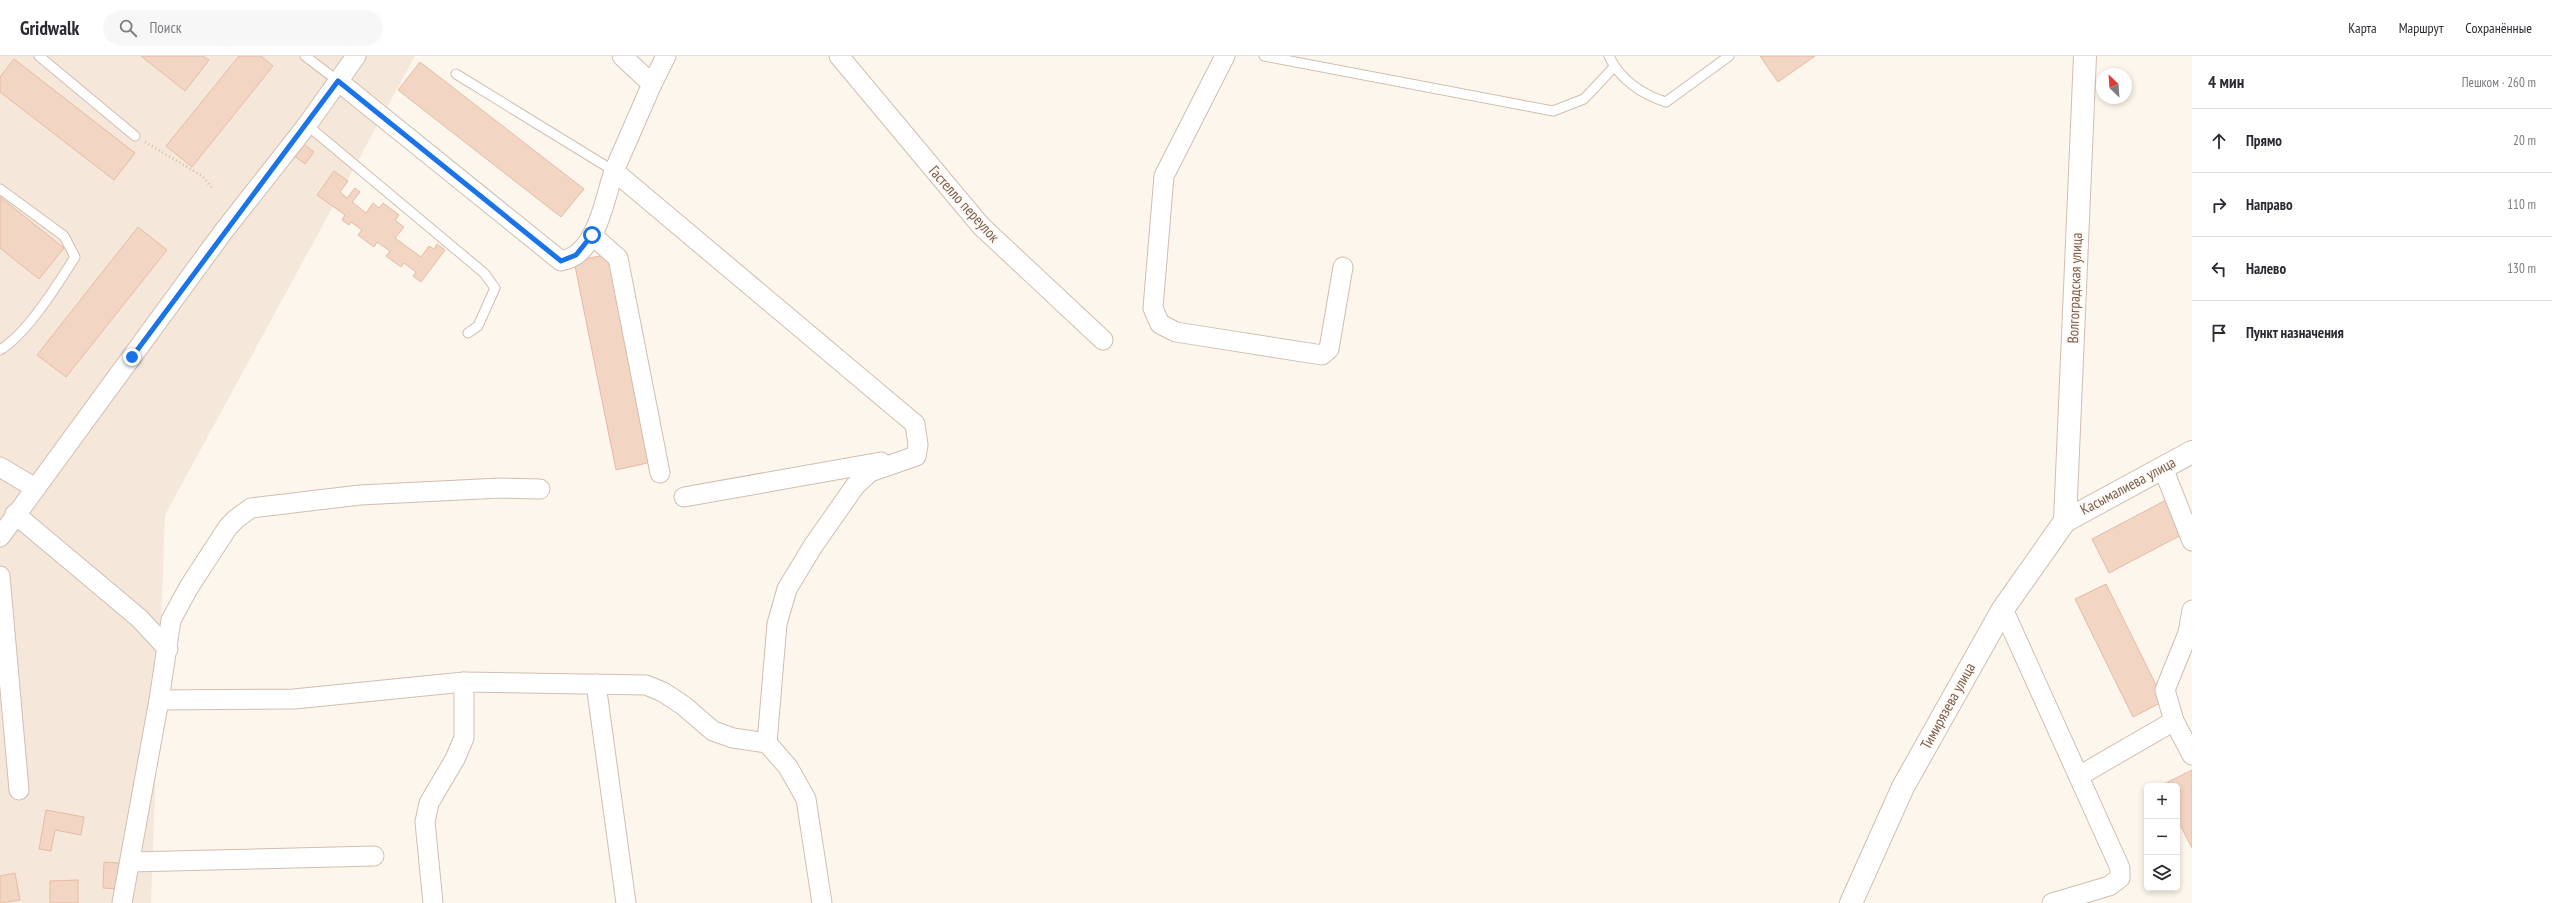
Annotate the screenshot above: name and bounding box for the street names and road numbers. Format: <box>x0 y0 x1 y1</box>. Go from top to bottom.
street label: Гастелло переулок <box>925 161 1004 246</box>
street label: Волгоградская улица <box>2063 232 2086 344</box>
street label: Касымалиева улица <box>2077 452 2179 519</box>
street label: Тимирязева улица <box>1916 659 1979 752</box>

